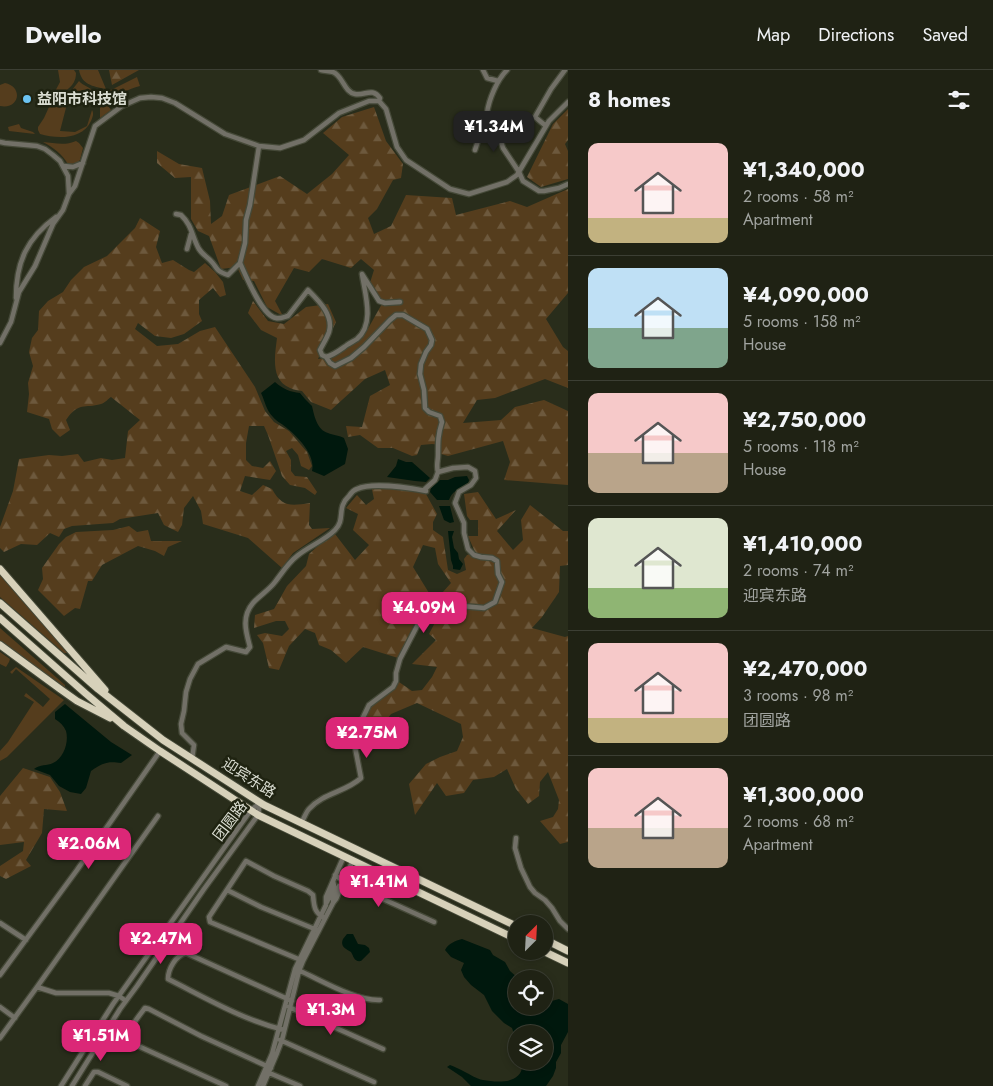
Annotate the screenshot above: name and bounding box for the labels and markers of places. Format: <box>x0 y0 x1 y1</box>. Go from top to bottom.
place label: 益阳市科技馆 <box>37 88 127 110</box>
marker: 益阳市科技馆 <box>21 93 33 105</box>
pin: ¥1.34M <box>453 111 535 153</box>
pin: ¥4.09M <box>383 592 465 634</box>
pin: ¥2.75M <box>326 716 408 759</box>
pin: ¥2.06M <box>48 828 130 870</box>
pin: ¥1.41M <box>338 866 420 908</box>
pin: ¥2.47M <box>120 922 202 965</box>
pin: ¥1.3M <box>296 994 366 1036</box>
pin: ¥1.51M <box>60 1020 142 1062</box>

